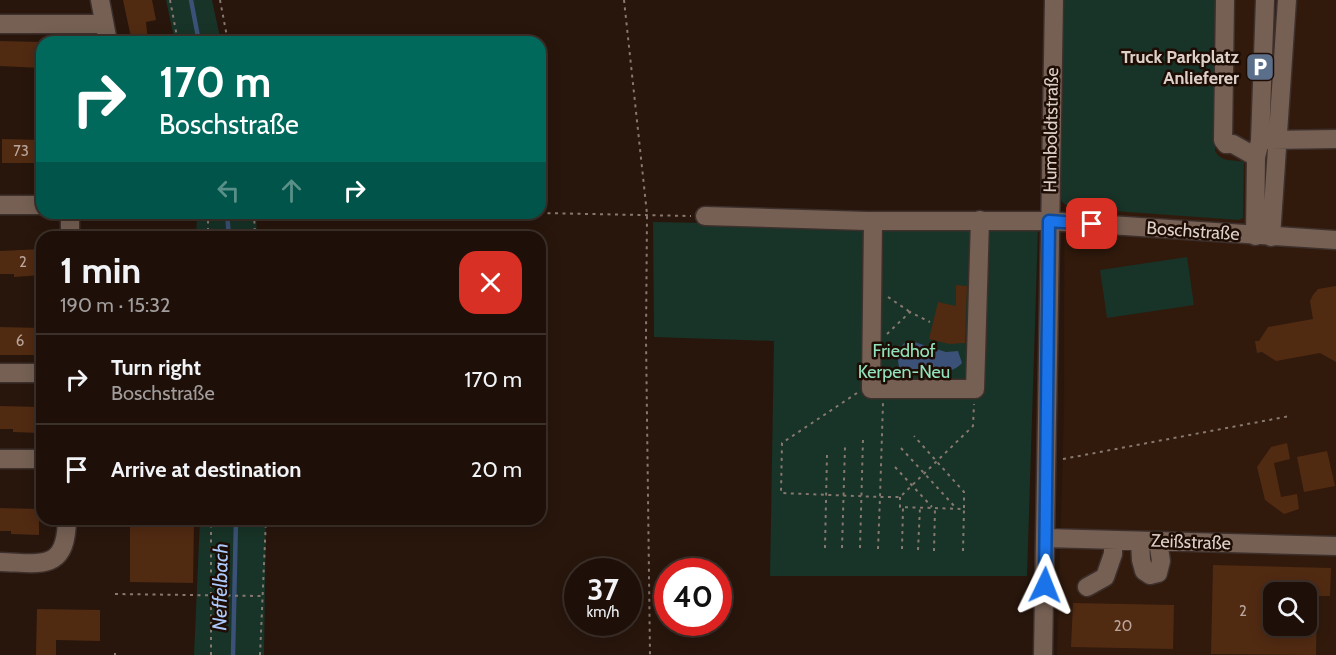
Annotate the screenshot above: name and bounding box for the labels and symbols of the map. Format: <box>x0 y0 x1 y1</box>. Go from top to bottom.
place label: Truck Parkplatz Anlieferer <box>1121 46 1239 89</box>
parking icon: Truck Parkplatz Anlieferer <box>1244 51 1276 83</box>
street label: Humboldtstraße <box>1039 67 1063 193</box>
house number: 73 <box>13 142 29 160</box>
pin <box>1066 198 1117 249</box>
street label: Boschstraße <box>1146 217 1240 245</box>
house number: 2 <box>19 253 27 271</box>
house number: 6 <box>16 332 24 350</box>
park label: Friedhof Kerpen-Neu <box>858 340 950 383</box>
street label: Zeißstraße <box>1151 530 1231 554</box>
water label: Neffelbach <box>207 543 233 631</box>
position arrow <box>1013 553 1077 617</box>
speed limit sign: 40 <box>654 558 732 636</box>
house number: 2 <box>1239 602 1247 620</box>
house number: 20 <box>1114 617 1132 635</box>

